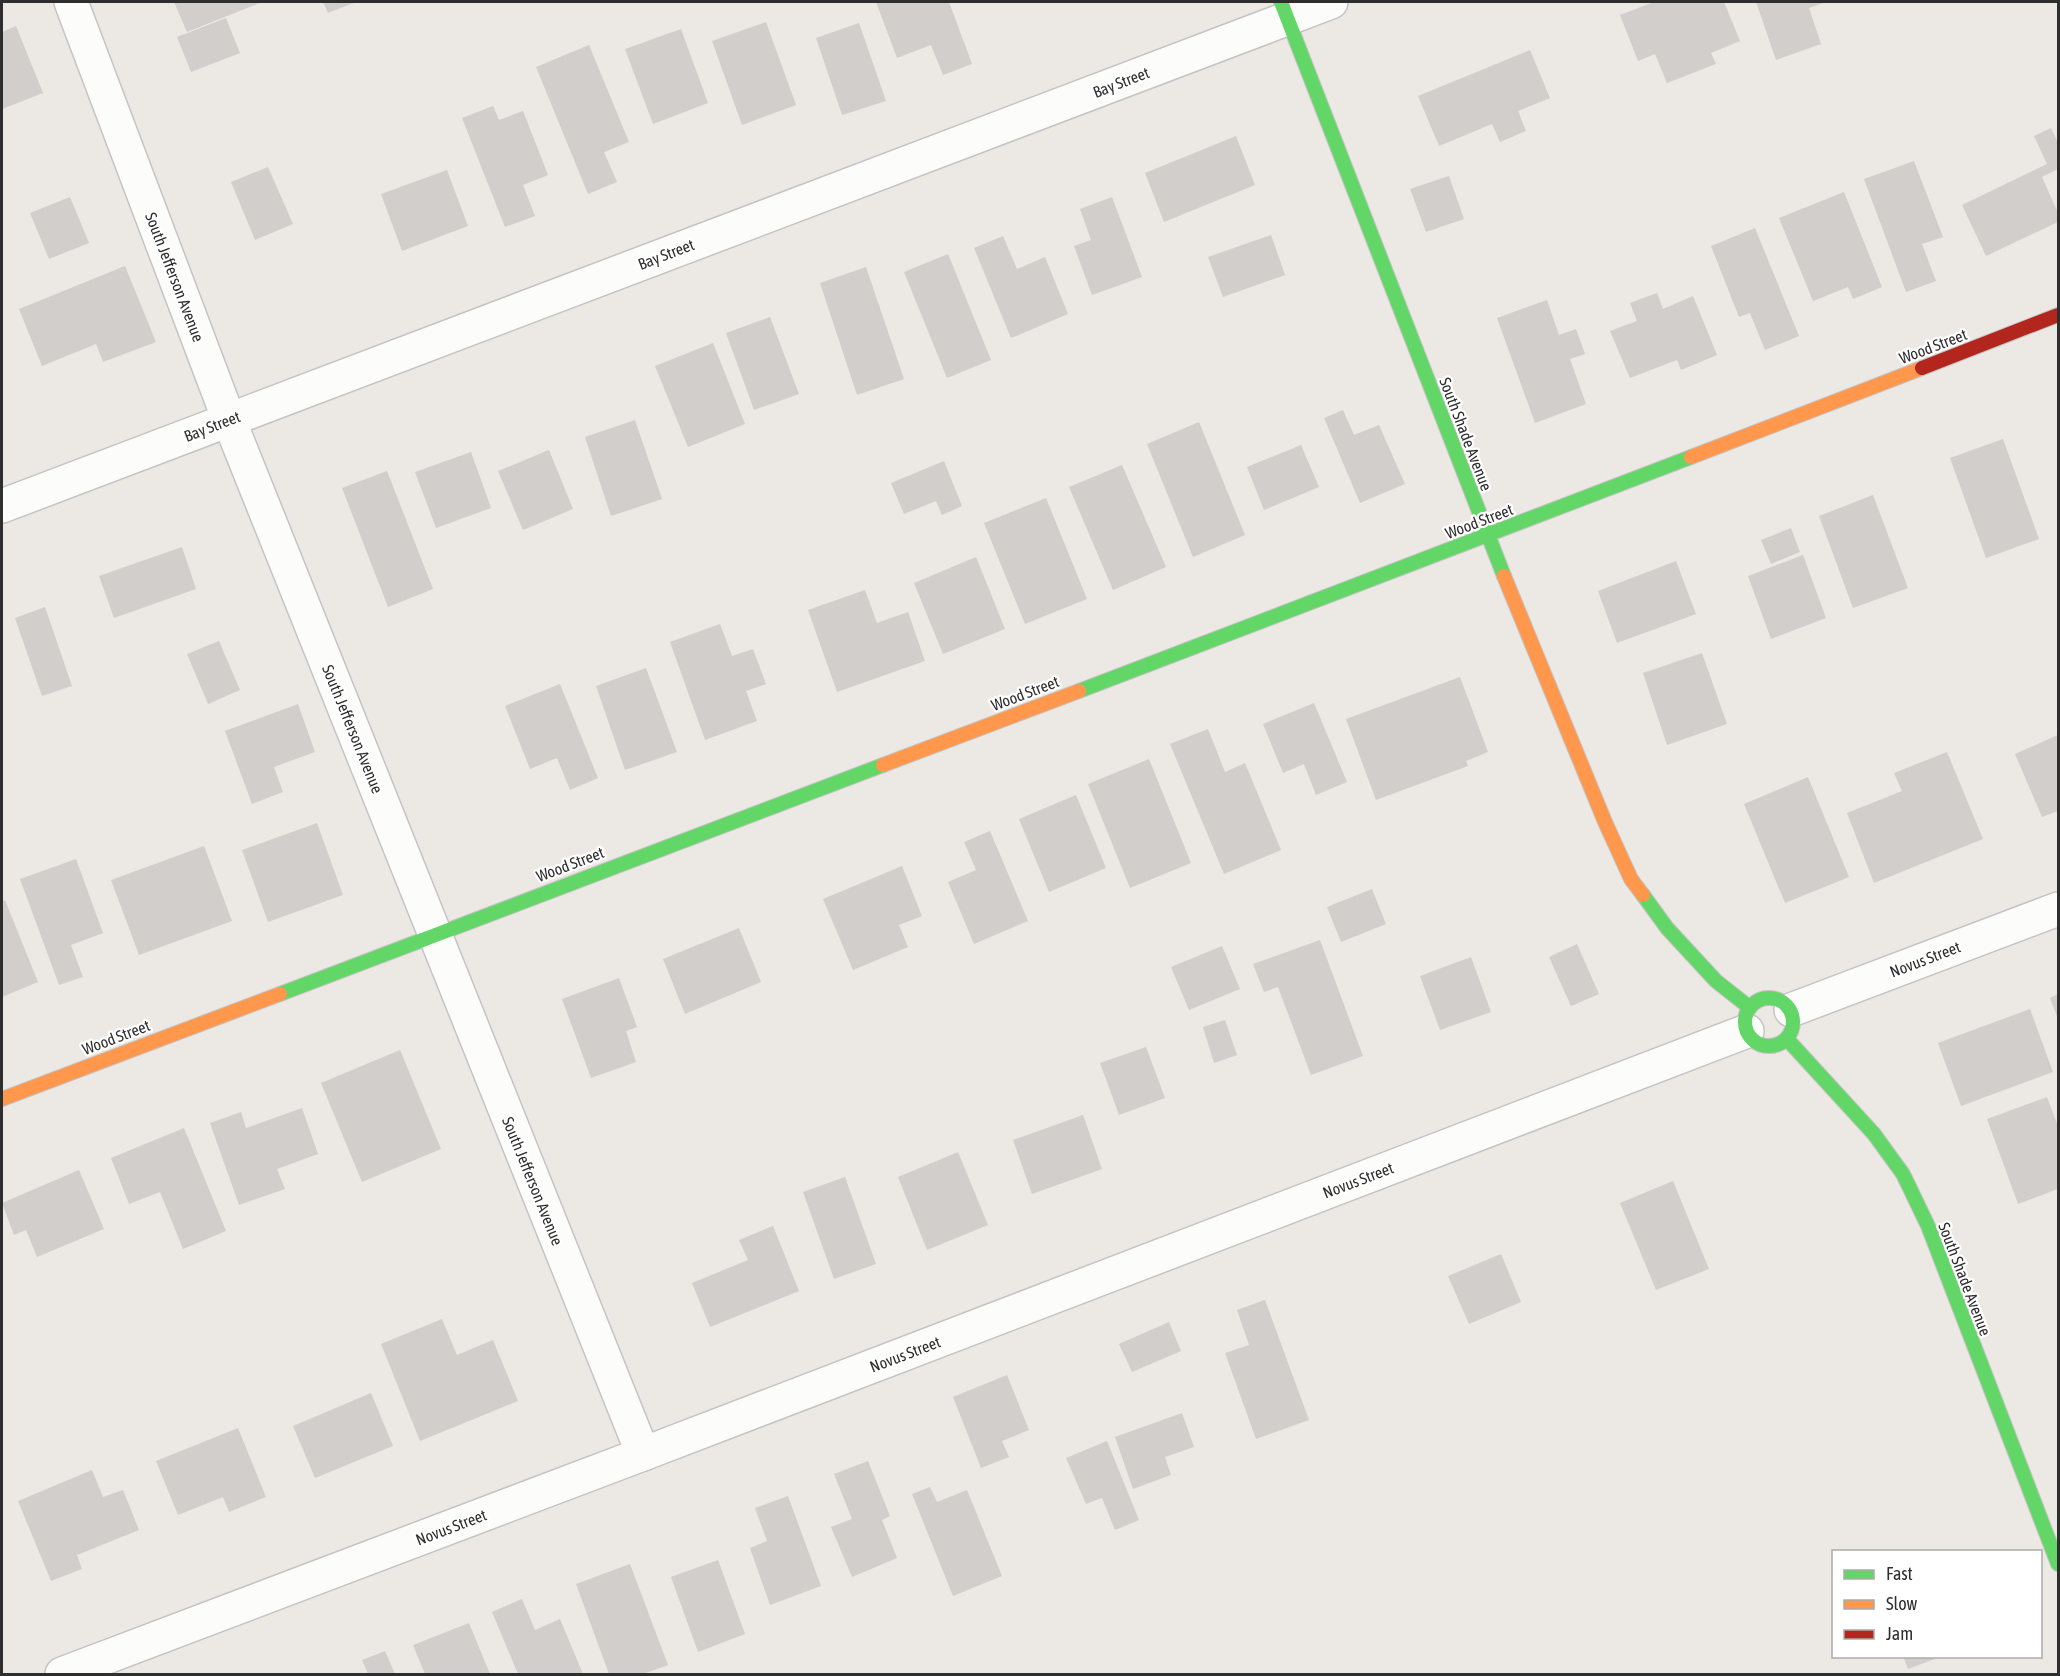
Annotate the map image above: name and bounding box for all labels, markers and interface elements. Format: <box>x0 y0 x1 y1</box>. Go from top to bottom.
street label: Bay Street <box>1090 63 1152 102</box>
street label: South Jefferson Avenue <box>142 210 208 344</box>
street label: Bay Street <box>635 235 697 274</box>
street label: Wood Street <box>1897 325 1970 367</box>
street label: South Shade Avenue <box>1436 375 1496 493</box>
street label: Bay Street <box>181 407 243 446</box>
street label: Wood Street <box>1443 500 1516 542</box>
street label: South Jefferson Avenue <box>319 662 387 796</box>
street label: Wood Street <box>989 672 1062 714</box>
street label: Wood Street <box>534 843 607 885</box>
street label: Novus Street <box>1887 937 1963 981</box>
street label: Wood Street <box>80 1016 153 1058</box>
street label: South Jefferson Avenue <box>499 1114 567 1248</box>
street label: Novus Street <box>1320 1158 1396 1202</box>
street label: South Shade Avenue <box>1935 1220 1995 1338</box>
street label: Novus Street <box>867 1332 943 1376</box>
street label: Novus Street <box>413 1505 489 1549</box>
legend <box>1832 1550 2042 1658</box>
text: Fast <box>1886 1563 1913 1584</box>
text: Slow <box>1886 1593 1917 1614</box>
text: Jam <box>1886 1623 1913 1644</box>

